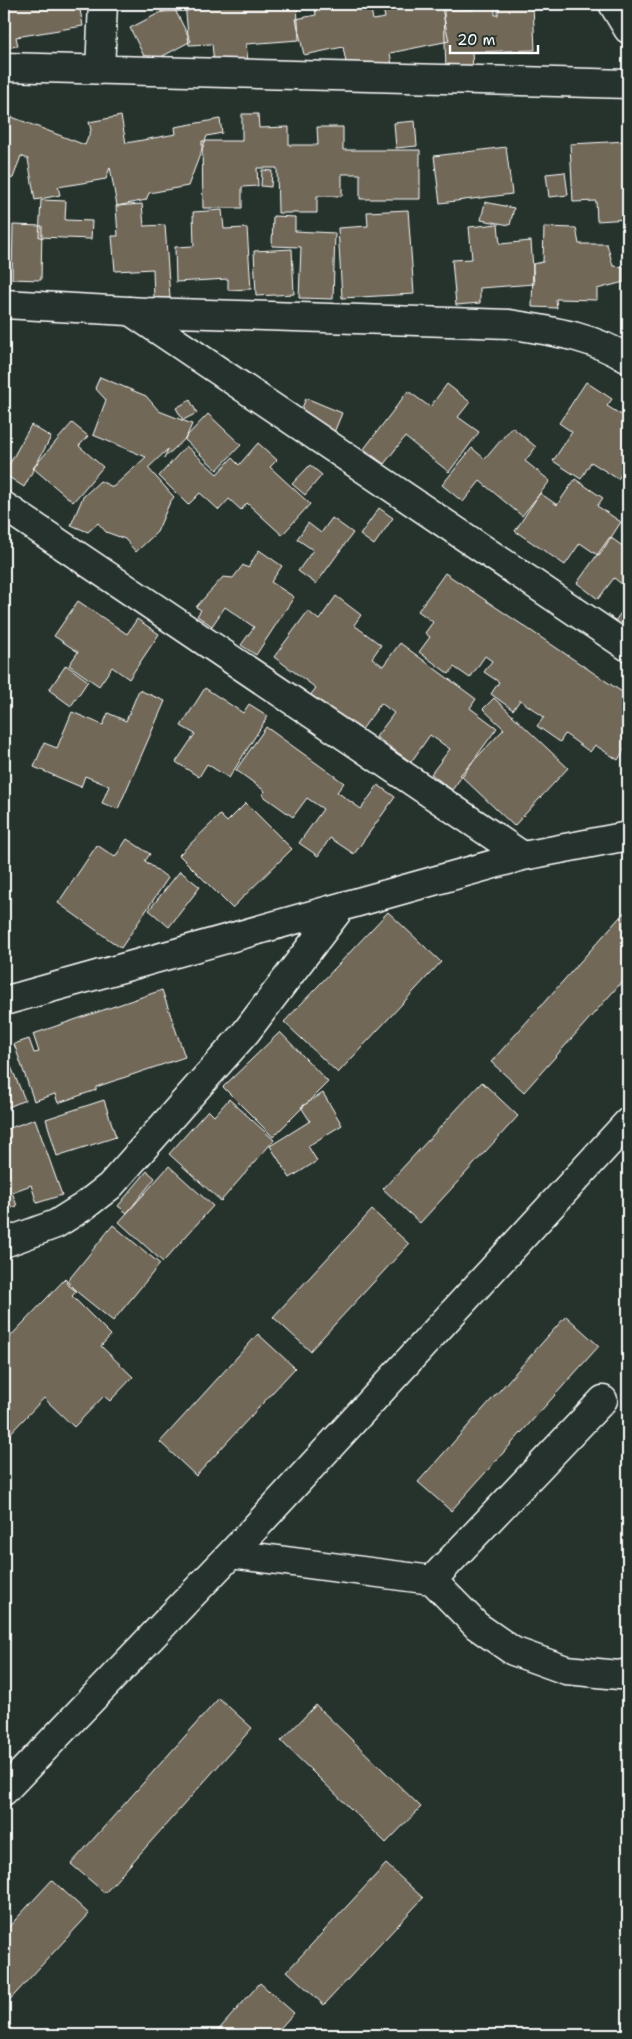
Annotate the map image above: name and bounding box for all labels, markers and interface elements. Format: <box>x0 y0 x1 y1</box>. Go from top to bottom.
scale bar <box>450 22 537 54</box>
text: 20 m <box>457 30 496 50</box>

